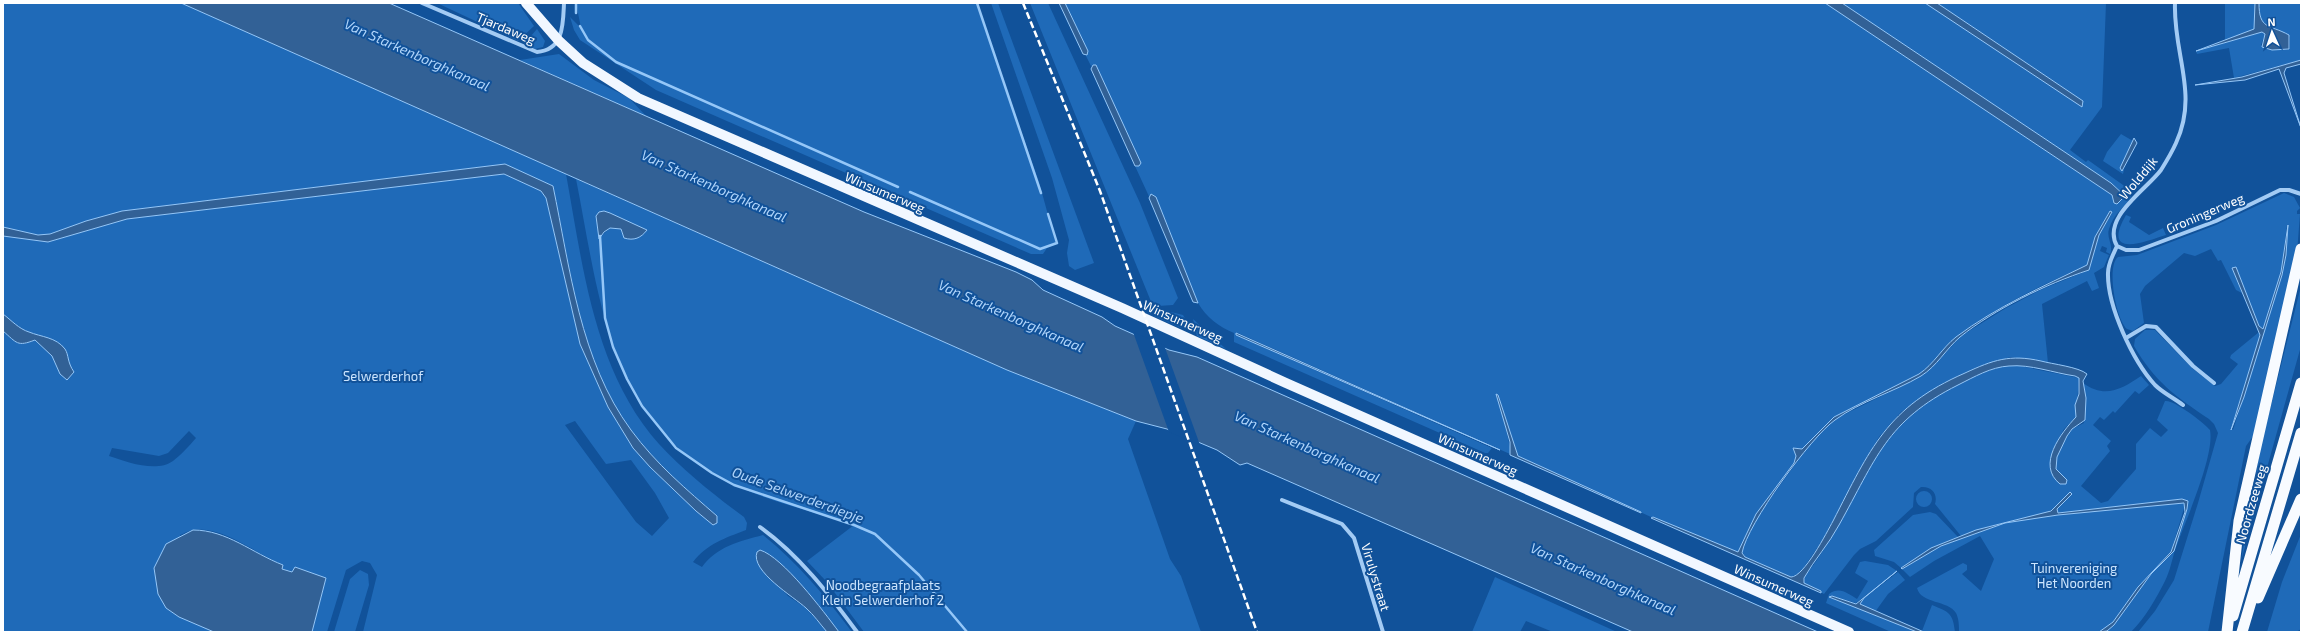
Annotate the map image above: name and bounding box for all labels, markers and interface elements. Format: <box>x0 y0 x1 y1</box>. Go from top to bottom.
street label: Tjardaweg <box>474 8 538 48</box>
north arrow <box>2252 12 2292 52</box>
water label: Van Starkenborghkanaal <box>342 15 493 94</box>
text: N <box>2267 15 2276 28</box>
water label: Van Starkenborghkanaal <box>639 146 790 225</box>
street label: Wolddijk <box>2115 153 2161 203</box>
street label: Winsumerweg <box>842 168 928 216</box>
street label: Groningerweg <box>2164 189 2246 237</box>
water label: Van Starkenborghkanaal <box>936 276 1087 355</box>
street label: Winsumerweg <box>1141 296 1225 346</box>
park label: Selwerderhof <box>343 368 424 384</box>
water label: Van Starkenborghkanaal <box>1232 407 1383 486</box>
street label: Winsumerweg <box>1436 429 1520 479</box>
street label: Noordzeeweg <box>2232 462 2270 546</box>
water label: Oude Selwerderdiepje <box>730 463 867 526</box>
water label: Van Starkenborghkanaal <box>1528 539 1679 618</box>
street label: Virulystraat <box>1358 541 1394 613</box>
street label: Winsumerweg <box>1732 560 1816 610</box>
park label: Tuinvereniging Het Noorden <box>2031 560 2117 591</box>
park label: Noodbegraafplaats Klein Selwerderhof 2 <box>822 577 944 608</box>

